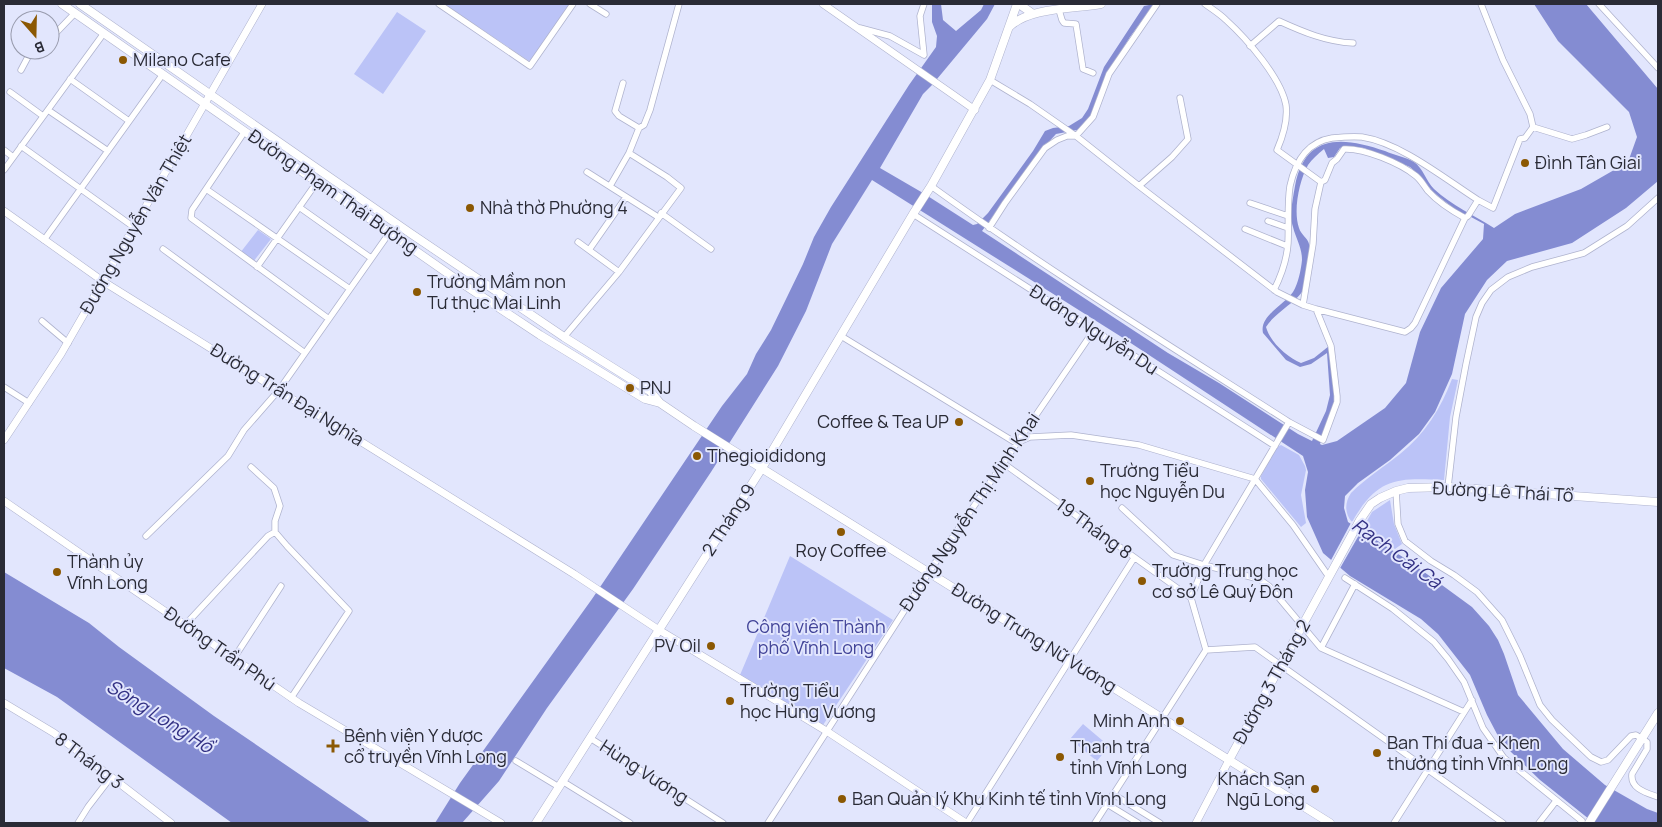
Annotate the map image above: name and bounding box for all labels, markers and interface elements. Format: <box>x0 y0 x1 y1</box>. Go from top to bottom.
north arrow <box>10 10 60 60</box>
text: B <box>32 37 47 58</box>
place label: Milano Cafe <box>133 47 231 71</box>
marker: Milano Cafe <box>117 54 129 66</box>
street label: Đường Phạm Thái Bường <box>244 123 423 259</box>
street label: Đường Nguyễn Văn Thiệt <box>74 129 196 318</box>
place label: Đình Tân Giai <box>1535 150 1641 174</box>
marker: Đình Tân Giai <box>1519 157 1531 169</box>
place label: Nhà thờ Phường 4 <box>480 195 628 219</box>
marker: Nhà thờ Phường 4 <box>464 202 476 214</box>
place label: Trường Mầm non Tư thục Mai Linh <box>427 269 566 314</box>
street label: Đường Nguyễn Du <box>1026 279 1163 380</box>
marker: Trường Mầm non Tư thục Mai Linh <box>411 286 423 298</box>
street label: Đường Trần Đại Nghĩa <box>206 337 369 451</box>
place label: PNJ <box>640 375 672 399</box>
marker: PNJ <box>624 382 636 394</box>
street label: Đường Nguyễn Thị Minh Khai <box>893 407 1045 616</box>
place label: Coffee & Tea UP <box>817 409 949 433</box>
marker: Coffee & Tea UP <box>953 416 965 428</box>
place label: Thegioididong <box>707 443 826 467</box>
marker: Thegioididong <box>691 450 703 462</box>
place label: Trường Tiểu học Nguyễn Du <box>1100 458 1225 503</box>
marker: Trường Tiểu học Nguyễn Du <box>1084 475 1096 487</box>
street label: Đường Lê Thái Tổ <box>1432 475 1574 507</box>
street label: 2 Tháng 9 <box>696 479 760 560</box>
street label: 19 Tháng 8 <box>1052 492 1137 564</box>
water label: Rạch Cái Cá <box>1347 512 1448 595</box>
marker: Roy Coffee <box>835 526 847 538</box>
place label: Roy Coffee <box>796 538 886 562</box>
place label: Thành ủy Vĩnh Long <box>67 549 148 594</box>
place label: Trường Trung học cơ sở Lê Quý Đôn <box>1152 558 1298 603</box>
marker: Thành ủy Vĩnh Long <box>51 566 63 578</box>
marker: Trường Trung học cơ sở Lê Quý Đôn <box>1136 575 1148 587</box>
street label: Đường Trưng Nữ Vương <box>948 577 1122 698</box>
street label: Đường Trần Phú <box>160 601 281 696</box>
park label: Công viên Thành phố Vĩnh Long <box>746 614 886 659</box>
street label: Đường 3 Tháng 2 <box>1227 615 1315 748</box>
place label: PV Oil <box>654 633 701 657</box>
marker: PV Oil <box>705 640 717 652</box>
water label: Sông Long Hồ <box>102 673 220 760</box>
place label: Trường Tiểu học Hùng Vương <box>740 678 876 723</box>
marker: Trường Tiểu học Hùng Vương <box>724 695 736 707</box>
place label: Minh Anh <box>1093 708 1170 732</box>
marker: Minh Anh <box>1174 715 1186 727</box>
place label: Bệnh viện Y dược cổ truyền Vĩnh Long <box>344 723 507 768</box>
street label: 8 Tháng 3 <box>50 726 129 794</box>
place label: Ban Thi đua - Khen thưởng tỉnh Vĩnh Long <box>1387 730 1568 775</box>
street label: Hùng Vương <box>596 734 693 809</box>
place label: Thanh tra tỉnh Vĩnh Long <box>1070 734 1187 779</box>
marker: Bệnh viện Y dược cổ truyền Vĩnh Long <box>326 739 340 753</box>
marker: Ban Thi đua - Khen thưởng tỉnh Vĩnh Long <box>1371 747 1383 759</box>
marker: Thanh tra tỉnh Vĩnh Long <box>1054 751 1066 763</box>
place label: Khách Sạn Ngũ Long <box>1218 766 1305 811</box>
marker: Khách Sạn Ngũ Long <box>1309 783 1321 795</box>
place label: Ban Quản lý Khu Kinh tế tỉnh Vĩnh Long <box>852 786 1166 810</box>
marker: Ban Quản lý Khu Kinh tế tỉnh Vĩnh Long <box>836 793 848 805</box>

